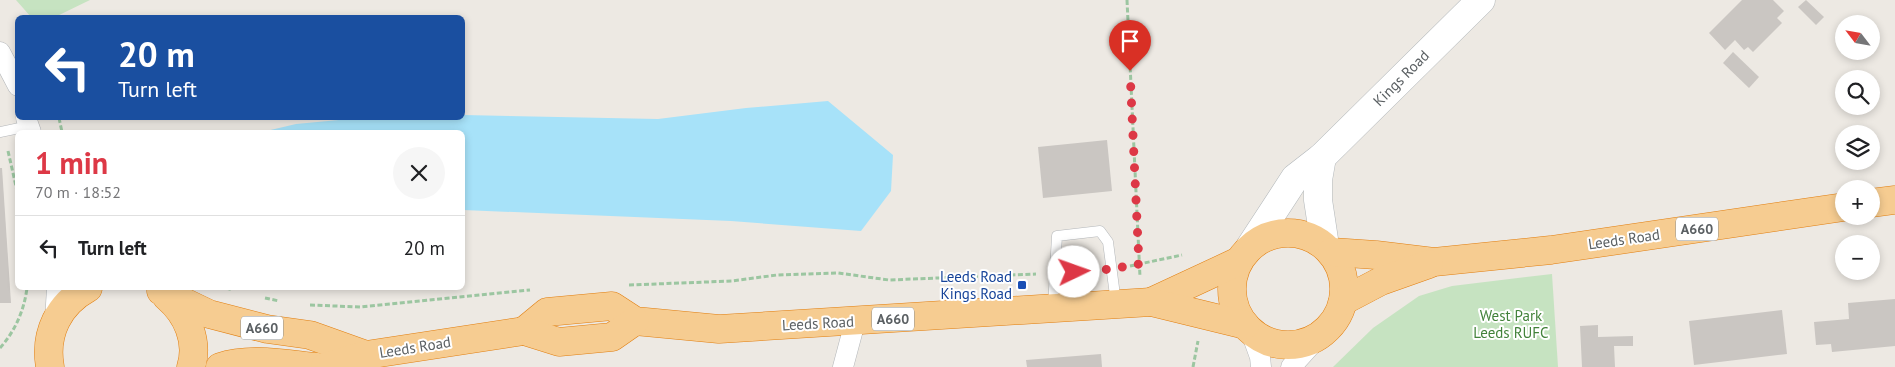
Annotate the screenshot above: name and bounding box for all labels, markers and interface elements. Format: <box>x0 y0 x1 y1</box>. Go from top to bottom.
north arrow <box>1835 15 1880 60</box>
map controls <box>1835 15 1880 280</box>
pin <box>1109 20 1151 71</box>
icon: arrive <box>1116 27 1144 55</box>
text: 20 m <box>118 31 195 77</box>
icon: left <box>35 35 100 100</box>
street label: Kings Road <box>1369 46 1433 110</box>
button: search <box>1835 70 1880 115</box>
text: Turn left <box>118 75 197 103</box>
button: layers <box>1835 125 1880 170</box>
text: 1 min <box>35 143 108 182</box>
button: close <box>393 147 445 199</box>
button: + <box>1835 180 1880 225</box>
text: 70 m · 18:52 <box>35 182 121 202</box>
road number: A660 <box>1676 218 1718 240</box>
street label: Leeds Road <box>1587 225 1661 253</box>
icon: left <box>35 234 63 262</box>
button: − <box>1835 235 1880 280</box>
text: Turn left <box>78 236 147 260</box>
text: 20 m <box>404 236 445 260</box>
position arrow <box>1047 245 1099 297</box>
place label: Leeds Road Kings Road <box>940 267 1012 303</box>
marker: Leeds Road Kings Road <box>1016 279 1028 291</box>
park label: West Park Leeds RUFC <box>1473 306 1549 342</box>
road number: A660 <box>872 308 914 330</box>
street label: Leeds Road <box>782 312 854 334</box>
road number: A660 <box>241 316 283 339</box>
street label: Leeds Road <box>378 332 452 362</box>

